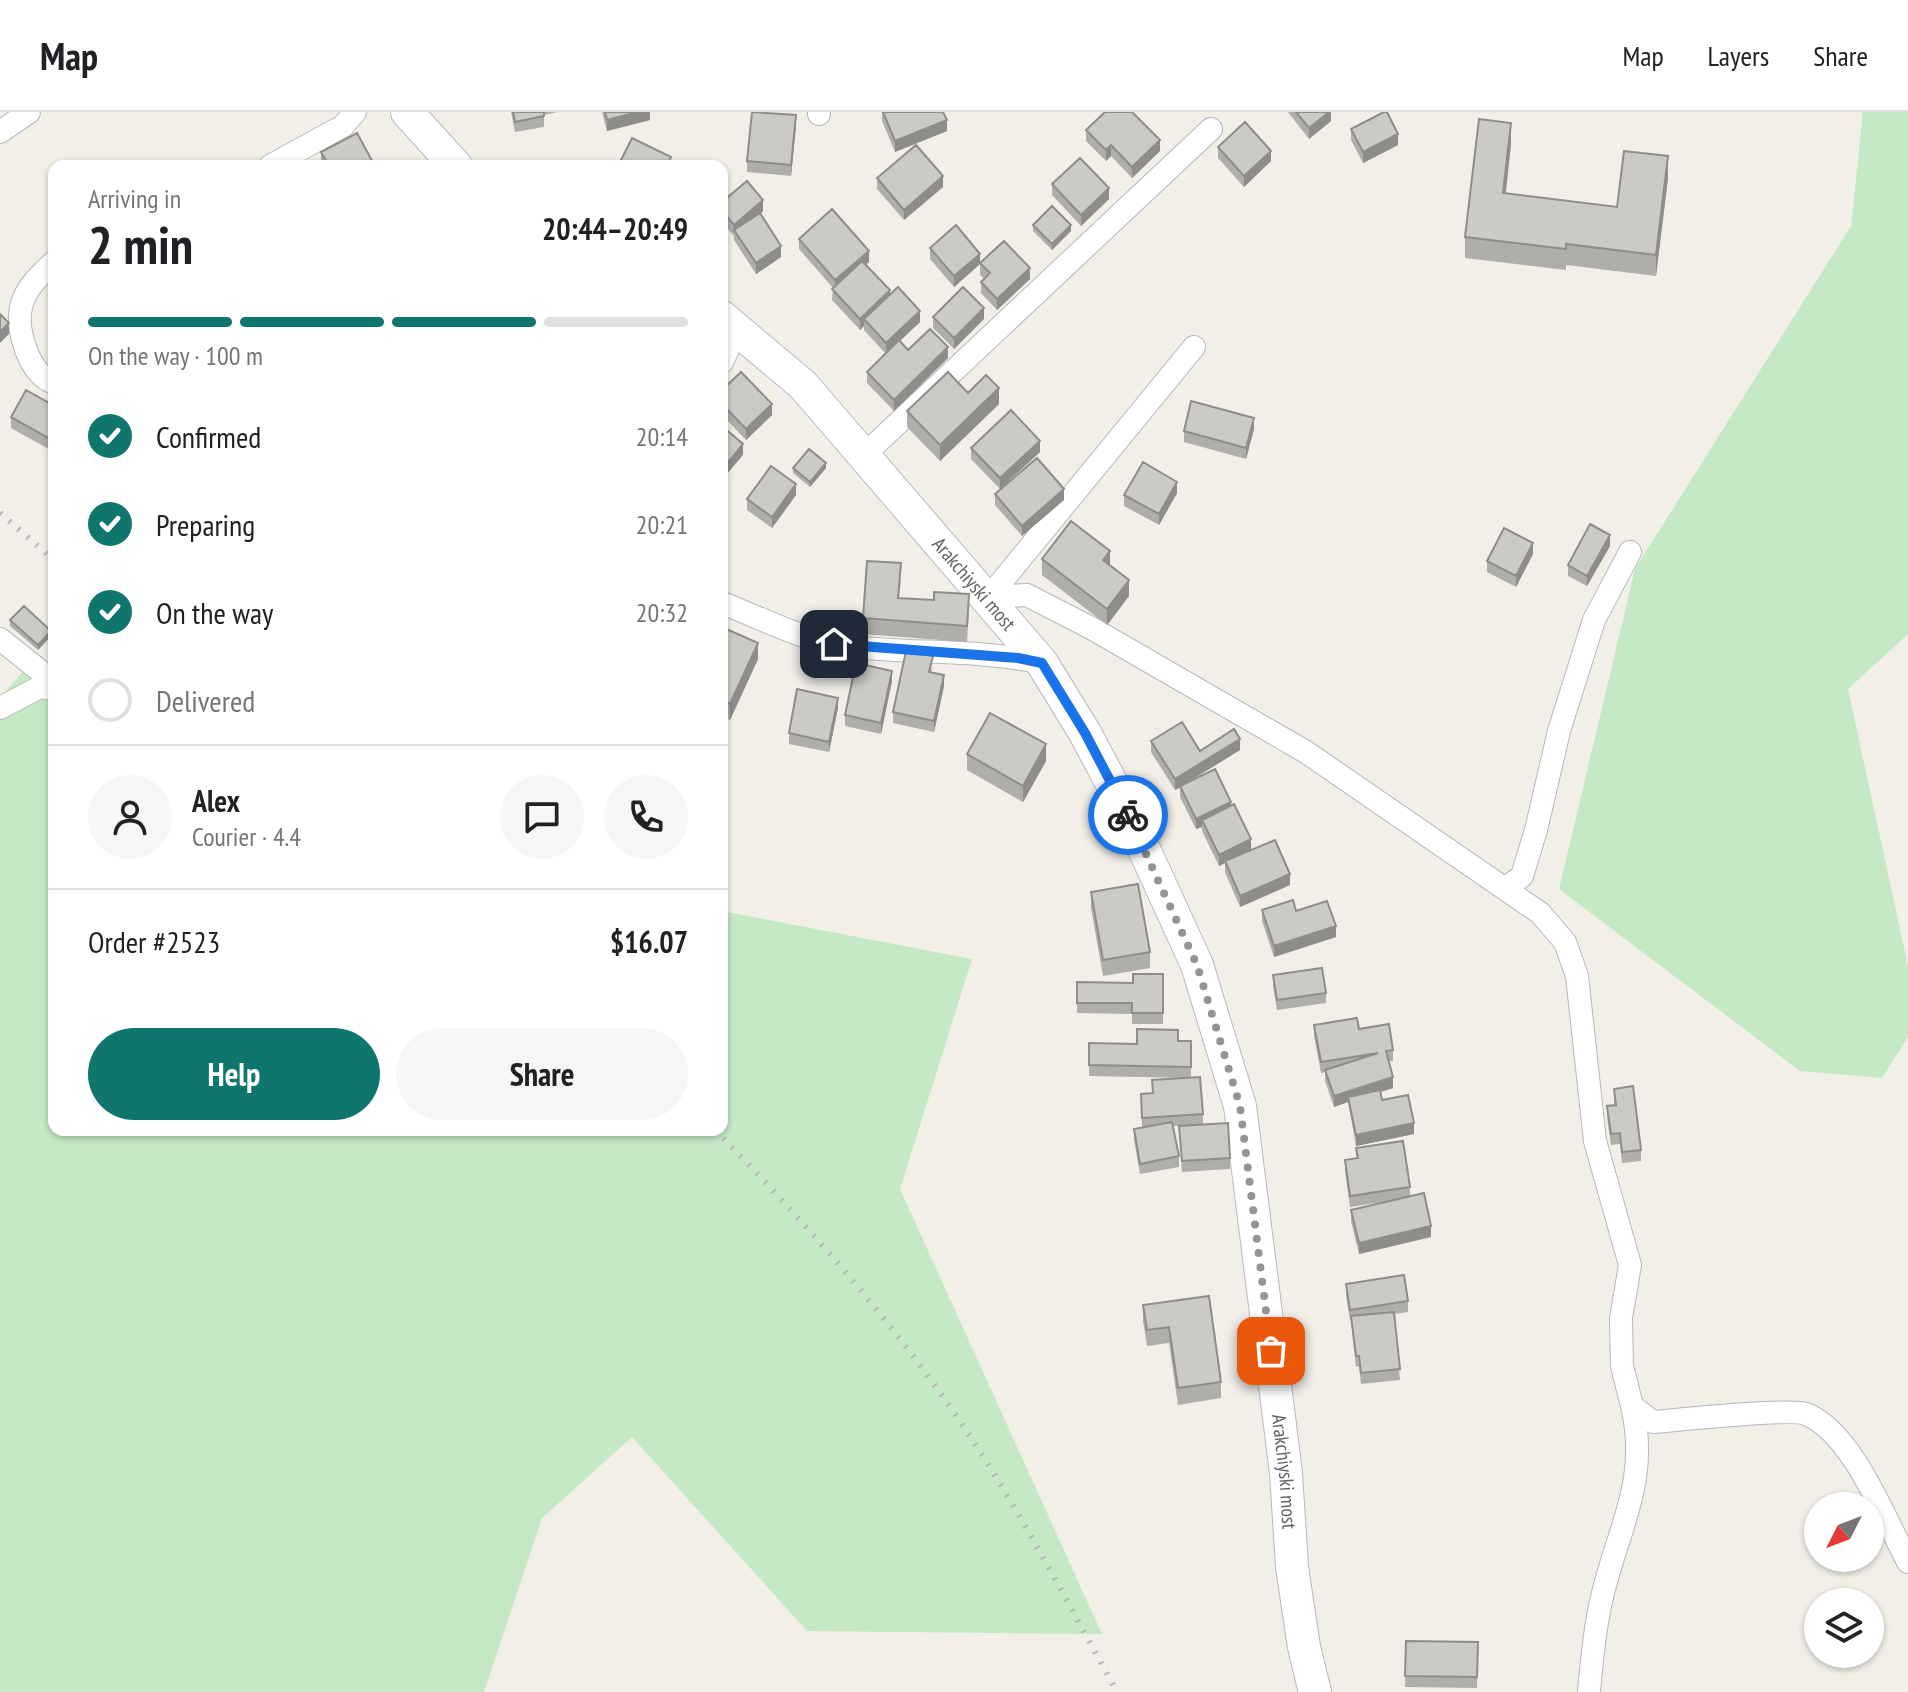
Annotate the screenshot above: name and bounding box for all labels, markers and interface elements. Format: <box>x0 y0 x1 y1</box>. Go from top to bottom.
text: Map <box>40 31 98 80</box>
text: Map <box>1622 37 1664 74</box>
text: Layers <box>1708 37 1769 74</box>
text: Share <box>1813 37 1868 74</box>
text: Arriving in <box>88 182 181 215</box>
text: 20:44–20:49 <box>542 209 688 248</box>
text: 2 min <box>88 211 193 278</box>
text: On the way · 100 m <box>88 339 263 372</box>
icon: check <box>88 414 132 458</box>
text: Confirmed <box>156 417 261 456</box>
text: 20:14 <box>636 420 688 453</box>
icon: check <box>88 502 132 546</box>
text: Preparing <box>156 505 255 544</box>
text: 20:21 <box>636 508 688 541</box>
street label: Arakchiyski most <box>926 532 1022 636</box>
icon: check <box>88 590 132 634</box>
text: On the way <box>156 593 273 632</box>
text: 20:32 <box>636 596 688 629</box>
pin <box>800 610 868 678</box>
icon: home <box>812 622 856 666</box>
text: Delivered <box>156 681 255 720</box>
button: person <box>88 775 172 859</box>
button: chat <box>500 775 584 859</box>
button: phone <box>604 775 688 859</box>
courier <box>1088 775 1168 855</box>
text: Alex <box>192 781 240 820</box>
icon: bike <box>1106 793 1150 837</box>
text: Courier · 4.4 <box>192 820 301 853</box>
text: Order #2523 <box>88 922 220 961</box>
text: $16.07 <box>610 922 688 961</box>
button: Help <box>88 1028 380 1120</box>
button: Share <box>396 1028 688 1120</box>
pin <box>1237 1317 1305 1385</box>
icon: bag <box>1249 1329 1293 1373</box>
street label: Arakchiyski most <box>1266 1413 1303 1530</box>
north arrow <box>1804 1492 1884 1572</box>
map controls <box>1804 1492 1884 1668</box>
button: layers <box>1804 1588 1884 1668</box>

